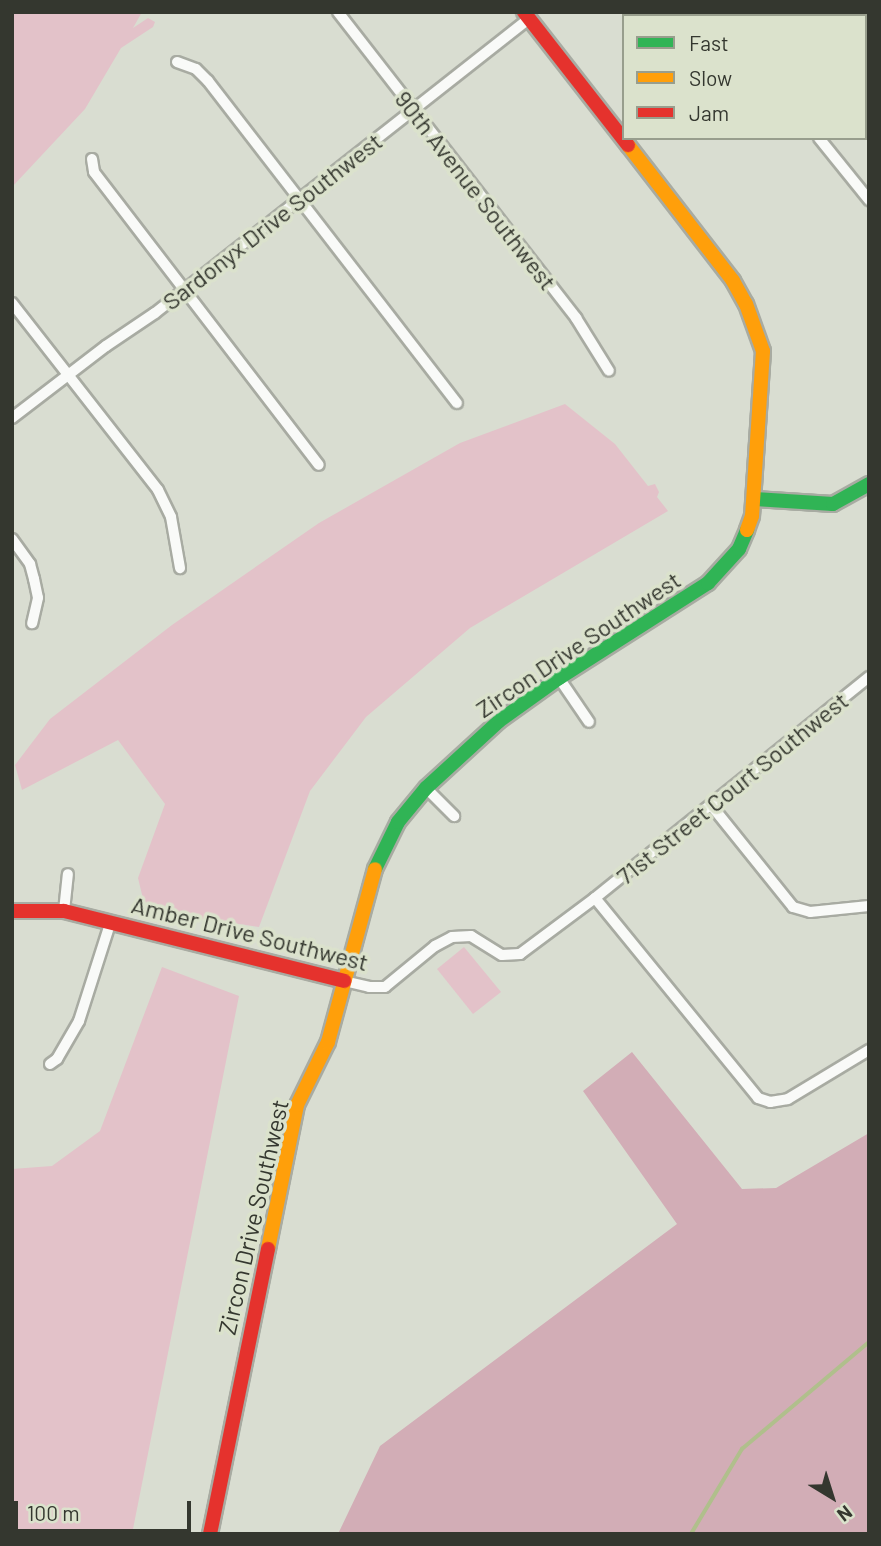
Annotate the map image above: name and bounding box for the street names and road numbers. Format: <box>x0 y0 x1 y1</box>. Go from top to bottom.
street label: 90th Avenue Southwest <box>389 85 563 295</box>
street label: Sardonyx Drive Southwest <box>157 126 387 316</box>
street label: Zircon Drive Southwest <box>470 565 686 723</box>
street label: 71st Street Court Southwest <box>610 686 854 890</box>
street label: Amber Drive Southwest <box>129 890 371 976</box>
street label: Zircon Drive Southwest <box>212 1097 294 1337</box>

